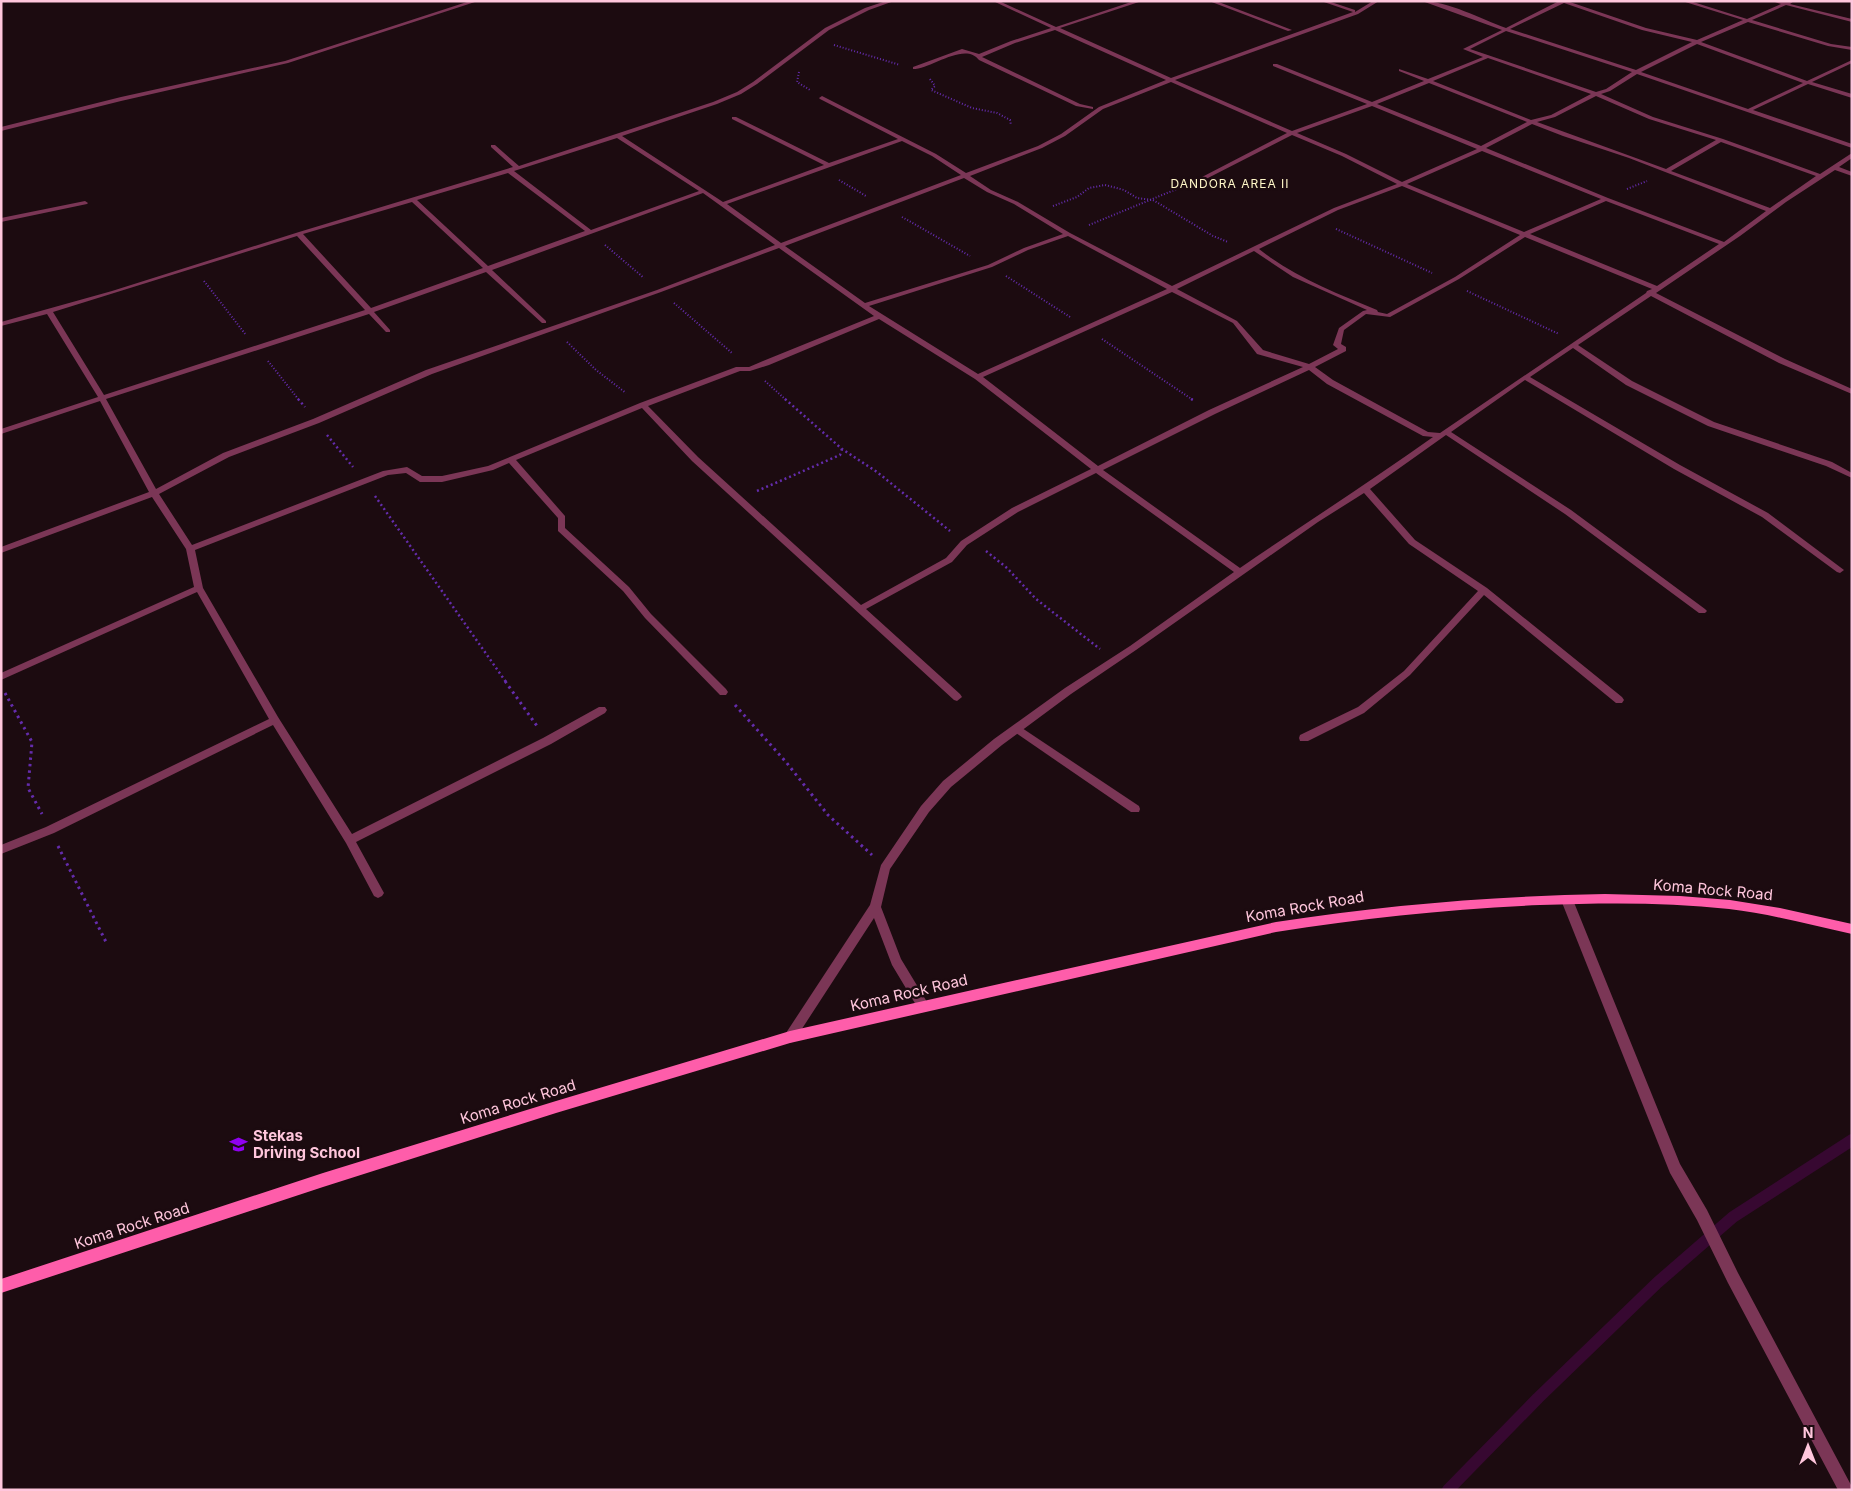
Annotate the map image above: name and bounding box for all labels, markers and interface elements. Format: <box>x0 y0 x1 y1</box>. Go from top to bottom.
district label: DANDORA AREA II <box>1170 176 1290 191</box>
street label: Koma Rock Road <box>1652 875 1774 904</box>
street label: Koma Rock Road <box>1244 887 1366 926</box>
street label: Koma Rock Road <box>848 970 969 1015</box>
street label: Koma Rock Road <box>458 1075 578 1128</box>
place label: Stekas Driving School <box>253 1126 360 1162</box>
school or university icon: Stekas Driving School <box>229 1135 249 1155</box>
street label: Koma Rock Road <box>72 1198 192 1253</box>
north arrow <box>1783 1421 1833 1471</box>
text: N <box>1803 1424 1813 1441</box>

